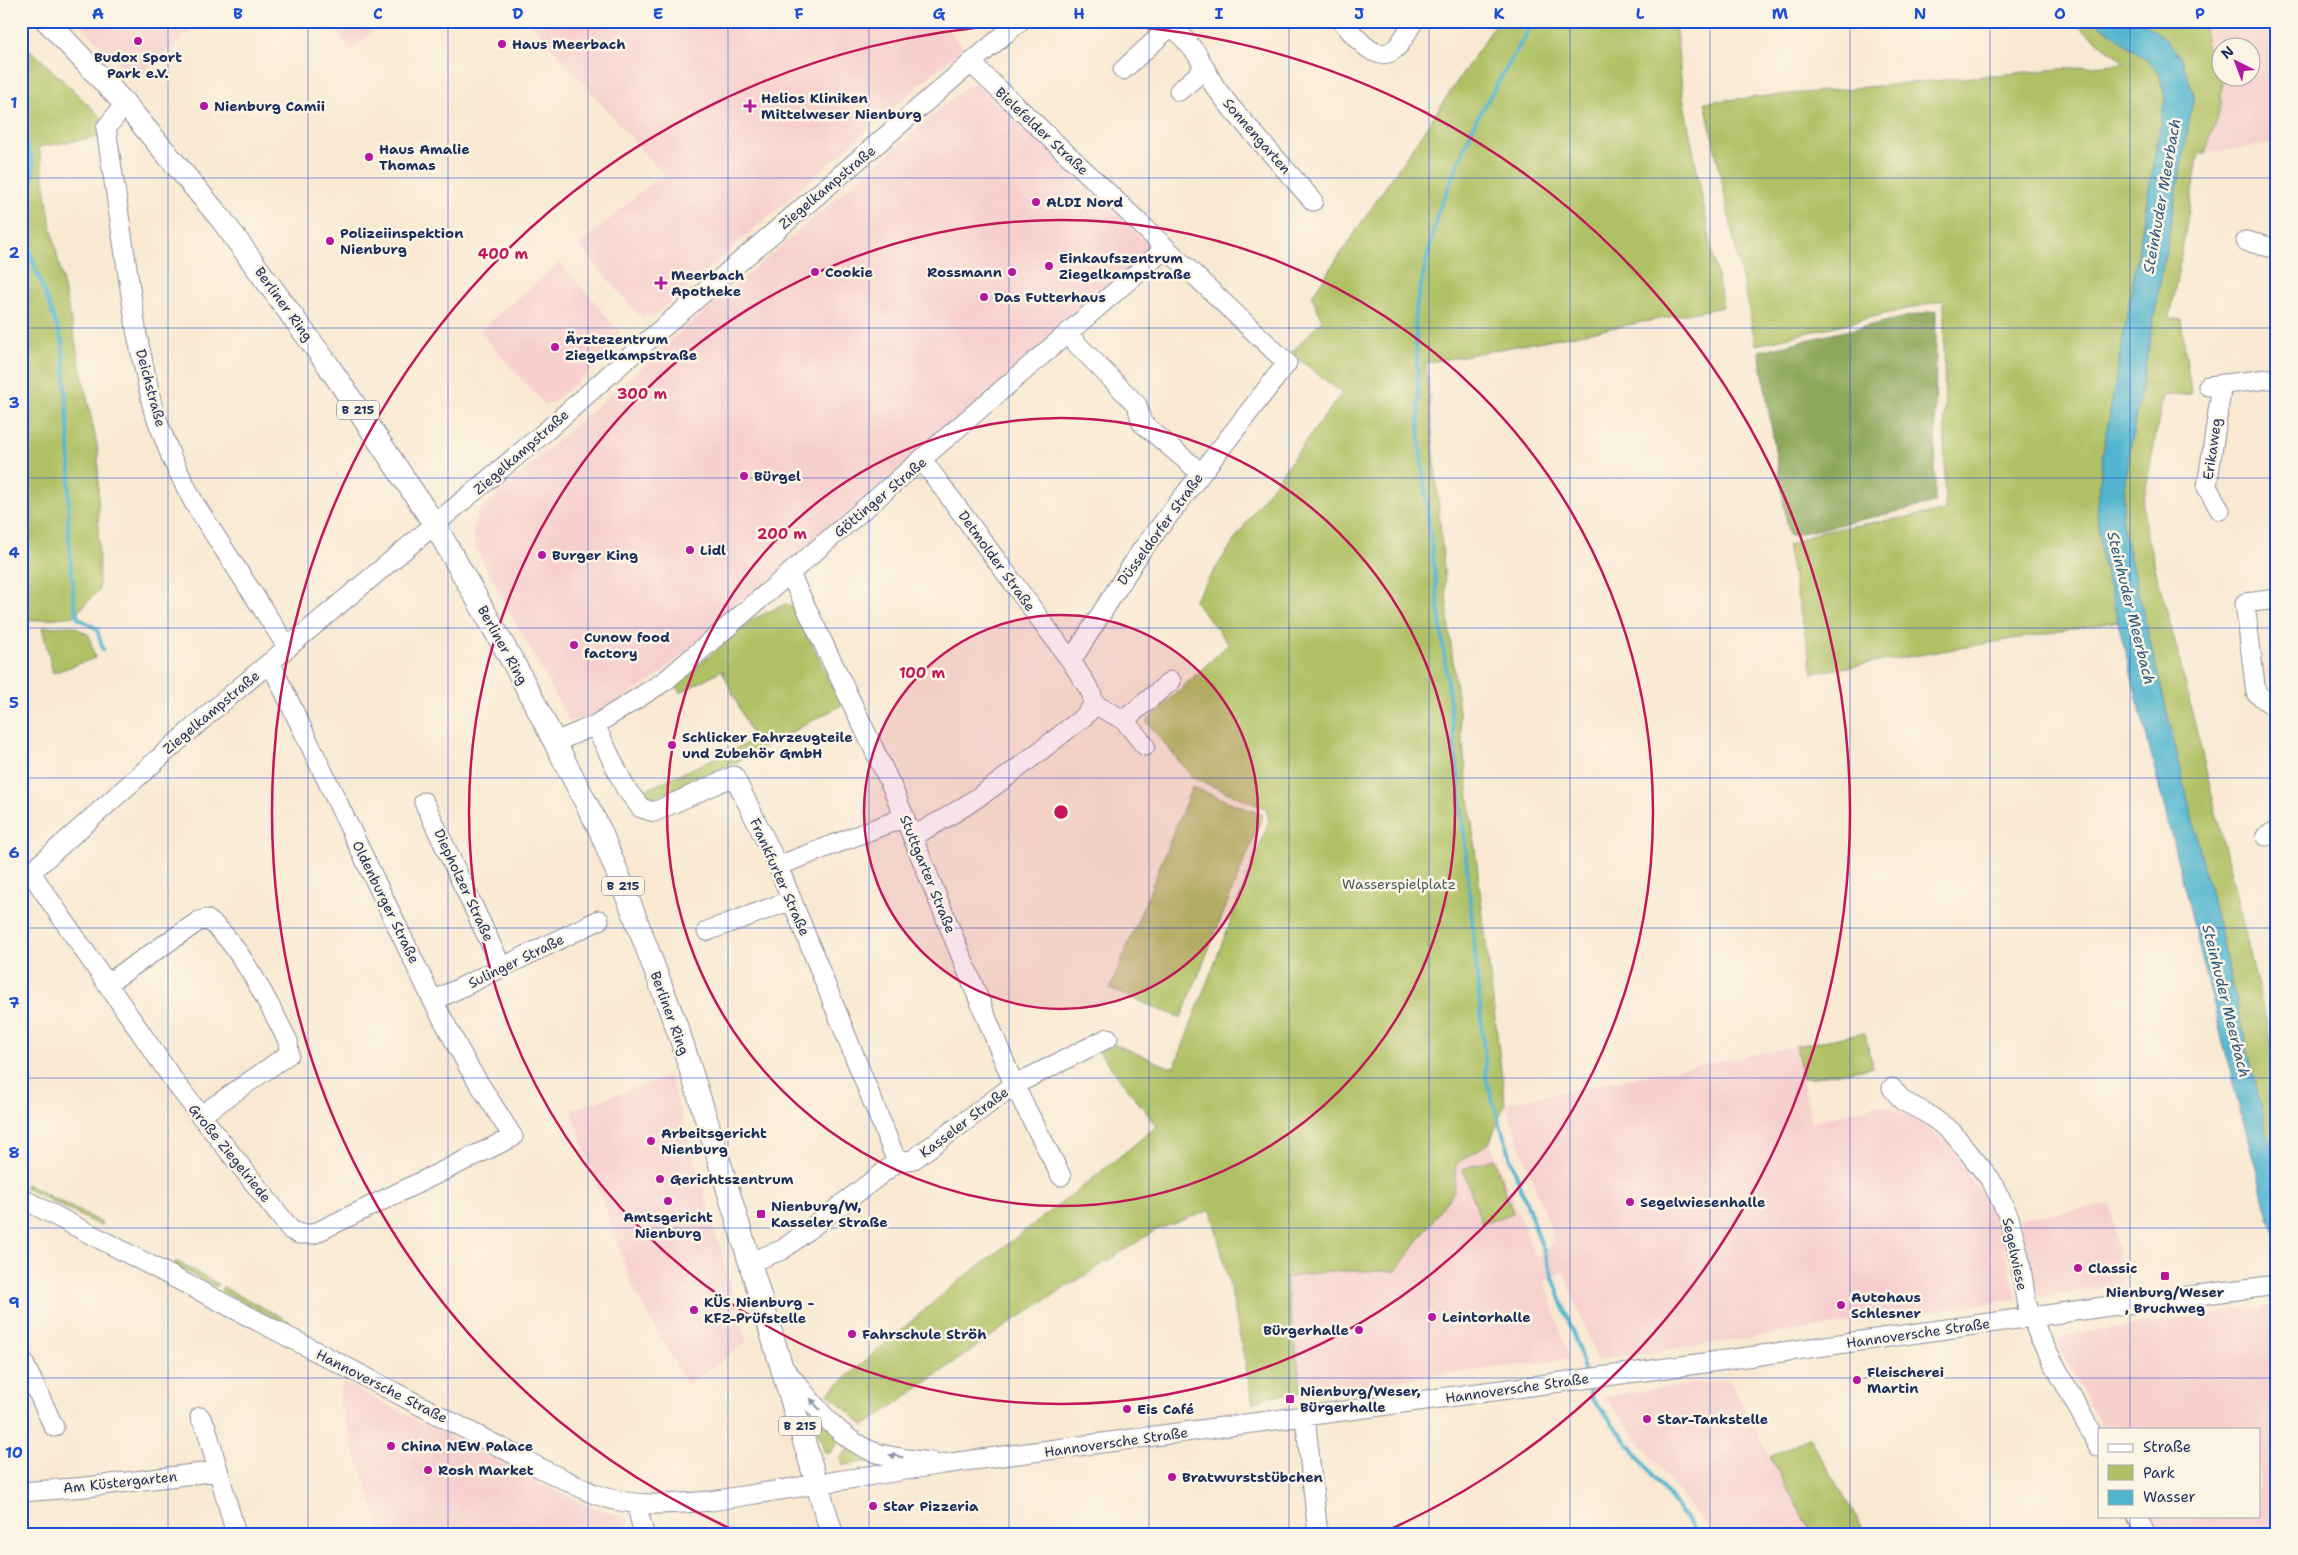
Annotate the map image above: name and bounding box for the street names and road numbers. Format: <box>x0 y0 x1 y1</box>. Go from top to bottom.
street label: Bielefelder Straße <box>992 83 1092 179</box>
street label: Sonnengarten <box>1219 94 1295 178</box>
street label: Ziegelkampstraße <box>775 141 879 233</box>
street label: Berliner Ring <box>251 263 317 345</box>
street label: Deichstraße <box>132 347 170 429</box>
road number: B 215 <box>337 400 379 420</box>
street label: Ziegelkampstraße <box>470 406 573 498</box>
street label: Erikaweg <box>2199 417 2225 481</box>
street label: Göttinger Straße <box>830 453 930 541</box>
street label: Düsseldorfer Straße <box>1113 469 1207 589</box>
street label: Detmolder Straße <box>954 507 1040 615</box>
street label: Berliner Ring <box>474 602 532 688</box>
street label: Ziegelkampstraße <box>159 666 263 758</box>
street label: Stuttgarter Straße <box>896 812 960 936</box>
street label: Frankfurter Straße <box>746 815 814 939</box>
street label: Diepholzer Straße <box>430 826 498 944</box>
street label: Oldenburger Straße <box>348 838 424 966</box>
road number: B 215 <box>602 876 644 896</box>
street label: Sulinger Straße <box>465 930 567 992</box>
street label: Berliner Ring <box>647 969 693 1057</box>
street label: Kasseler Straße <box>916 1083 1012 1161</box>
street label: Große Ziegelriede <box>185 1100 275 1206</box>
street label: Segelwiese <box>1999 1216 2031 1292</box>
street label: Hannoversche Straße <box>1845 1314 1991 1352</box>
street label: Hannoversche Straße <box>313 1345 451 1427</box>
street label: Hannoversche Straße <box>1444 1369 1590 1407</box>
road number: B 215 <box>779 1416 821 1435</box>
street label: Hannoversche Straße <box>1043 1423 1189 1461</box>
street label: Am Küstergarten <box>62 1467 178 1497</box>

